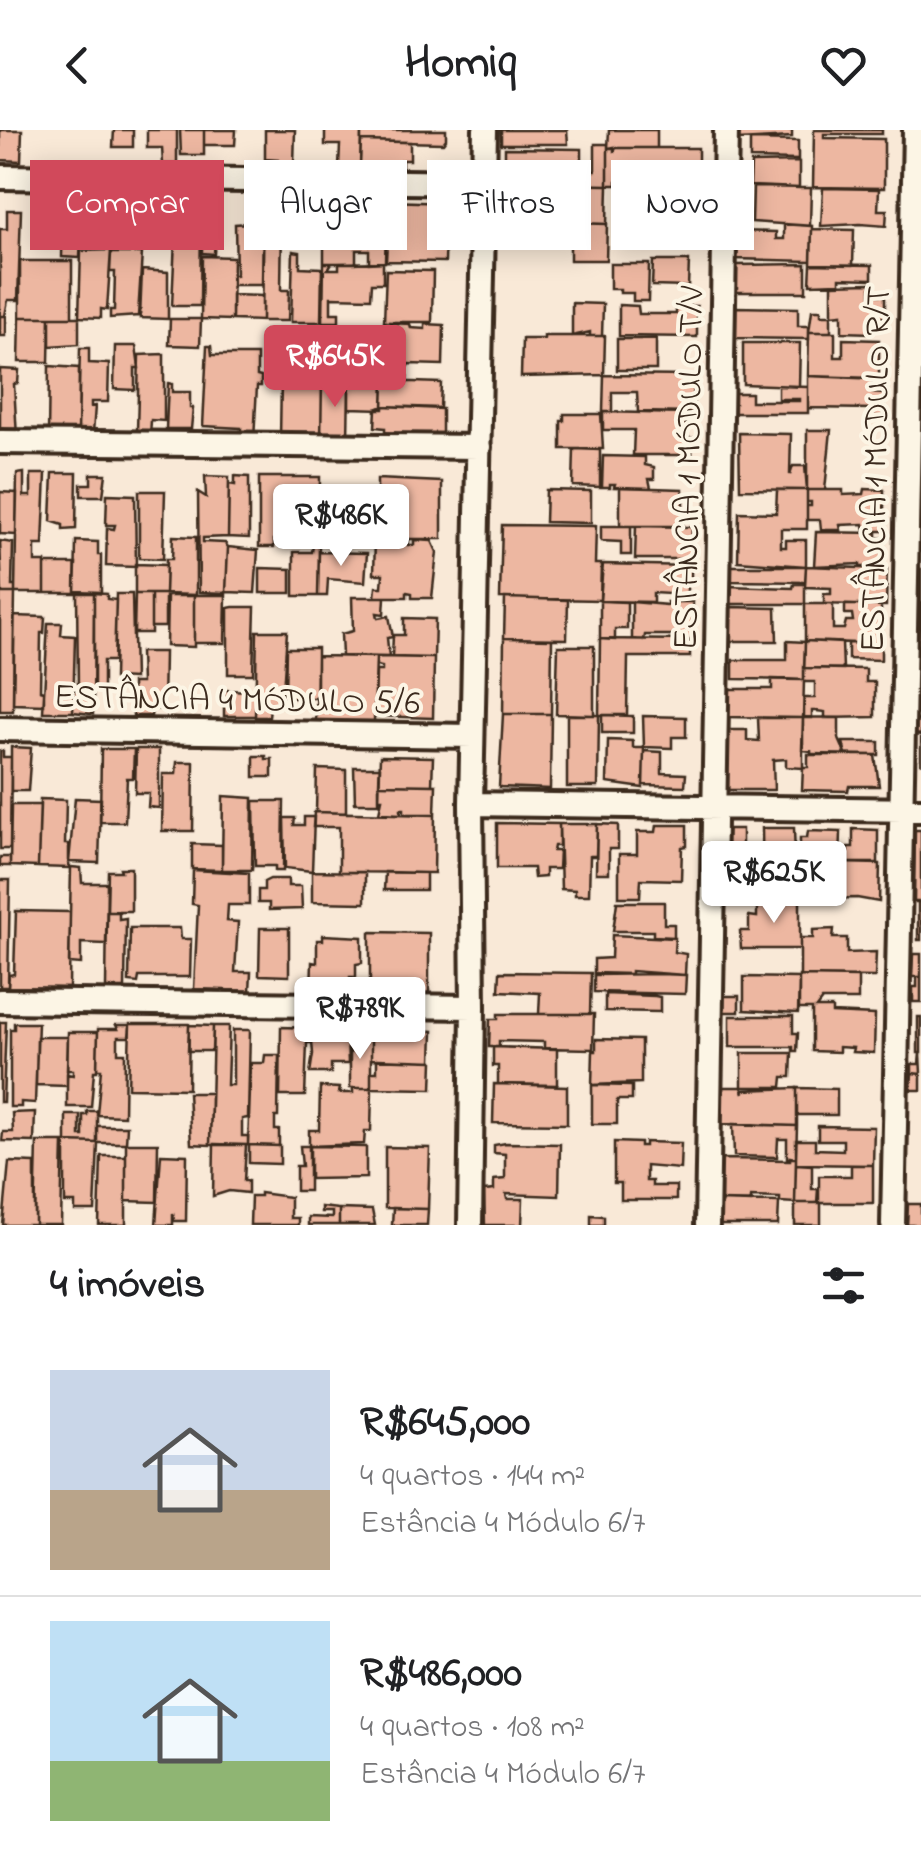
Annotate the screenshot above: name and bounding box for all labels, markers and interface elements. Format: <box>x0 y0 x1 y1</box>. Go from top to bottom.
text: Homiq <box>405 32 516 98</box>
icon: back <box>50 38 105 93</box>
icon: heart <box>816 38 871 93</box>
chip: Comprar <box>30 160 224 250</box>
chip: Alugar <box>244 160 407 250</box>
chip: Filtros <box>427 160 591 250</box>
chip: Novo <box>611 160 754 250</box>
street label: ESTÂNCIA 1 MÓDULO T/V <box>662 285 719 650</box>
street label: ESTÂNCIA 1 MÓDULO R/T <box>849 285 906 653</box>
pin: R$645K <box>254 325 416 410</box>
text: R$645K <box>286 334 384 381</box>
pin: R$486K <box>260 484 422 569</box>
text: R$486K <box>295 493 387 540</box>
street label: ESTÂNCIA 4 MÓDULO 5/6 <box>53 673 420 730</box>
pin: R$625K <box>693 841 855 926</box>
text: R$625K <box>724 850 824 897</box>
pin: R$789K <box>279 977 441 1062</box>
text: R$789K <box>316 986 404 1033</box>
text: 4 imóveis <box>50 1255 205 1316</box>
icon: filters <box>816 1258 871 1313</box>
text: R$645,000 <box>360 1393 530 1454</box>
icon: home <box>130 1410 250 1530</box>
text: 4 quartos · 144 m² <box>360 1454 585 1501</box>
text: Estância 4 Módulo 6/7 <box>360 1501 645 1548</box>
text: R$486,000 <box>360 1644 522 1705</box>
icon: home <box>130 1661 250 1781</box>
text: 4 quartos · 108 m² <box>360 1705 585 1752</box>
text: Estância 4 Módulo 6/7 <box>360 1752 645 1799</box>

